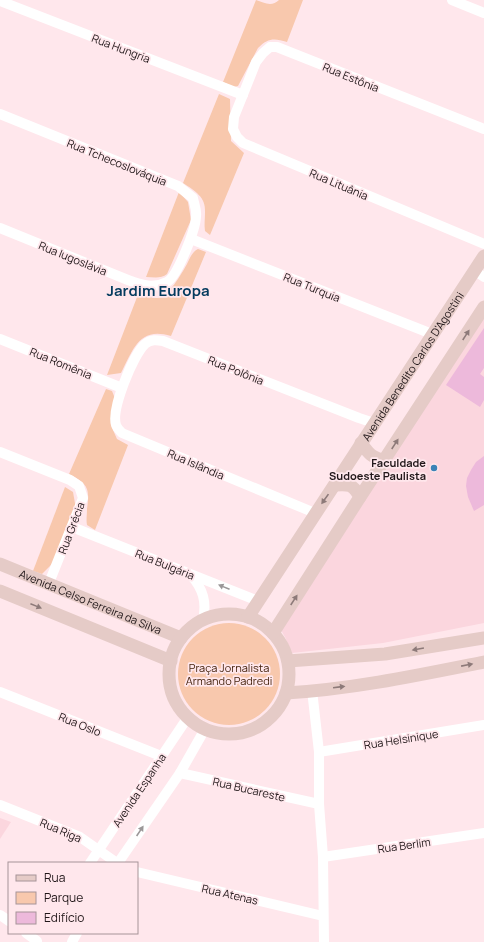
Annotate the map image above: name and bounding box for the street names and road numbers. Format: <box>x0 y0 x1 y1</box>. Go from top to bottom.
street label: Rua Hungria <box>90 30 152 66</box>
street label: Rua Estônia <box>320 59 382 95</box>
street label: Rua Tchecoslováquia <box>65 135 169 189</box>
street label: Rua Lituânia <box>307 165 371 203</box>
street label: Rua Iugoslávia <box>37 237 109 279</box>
street label: Rua Turquia <box>281 269 343 305</box>
street label: Avenida Benedito Carlos D'Agostini <box>358 288 466 443</box>
street label: Rua Romênia <box>28 344 94 382</box>
street label: Rua Polônia <box>206 352 266 388</box>
street label: Rua Islândia <box>165 445 227 483</box>
street label: Rua Grécia <box>54 500 88 556</box>
street label: Rua Bulgária <box>133 545 197 583</box>
street label: Avenida Celso Ferreira da Silva <box>17 565 164 637</box>
street label: Rua Oslo <box>57 709 104 739</box>
street label: Rua Helsinique <box>363 726 440 752</box>
street label: Avenida Espanha <box>109 750 169 830</box>
street label: Rua Bucareste <box>211 773 287 805</box>
street label: Rua Riga <box>38 815 84 845</box>
street label: Rua Berlim <box>377 834 431 856</box>
street label: Rua Atenas <box>200 880 260 908</box>

